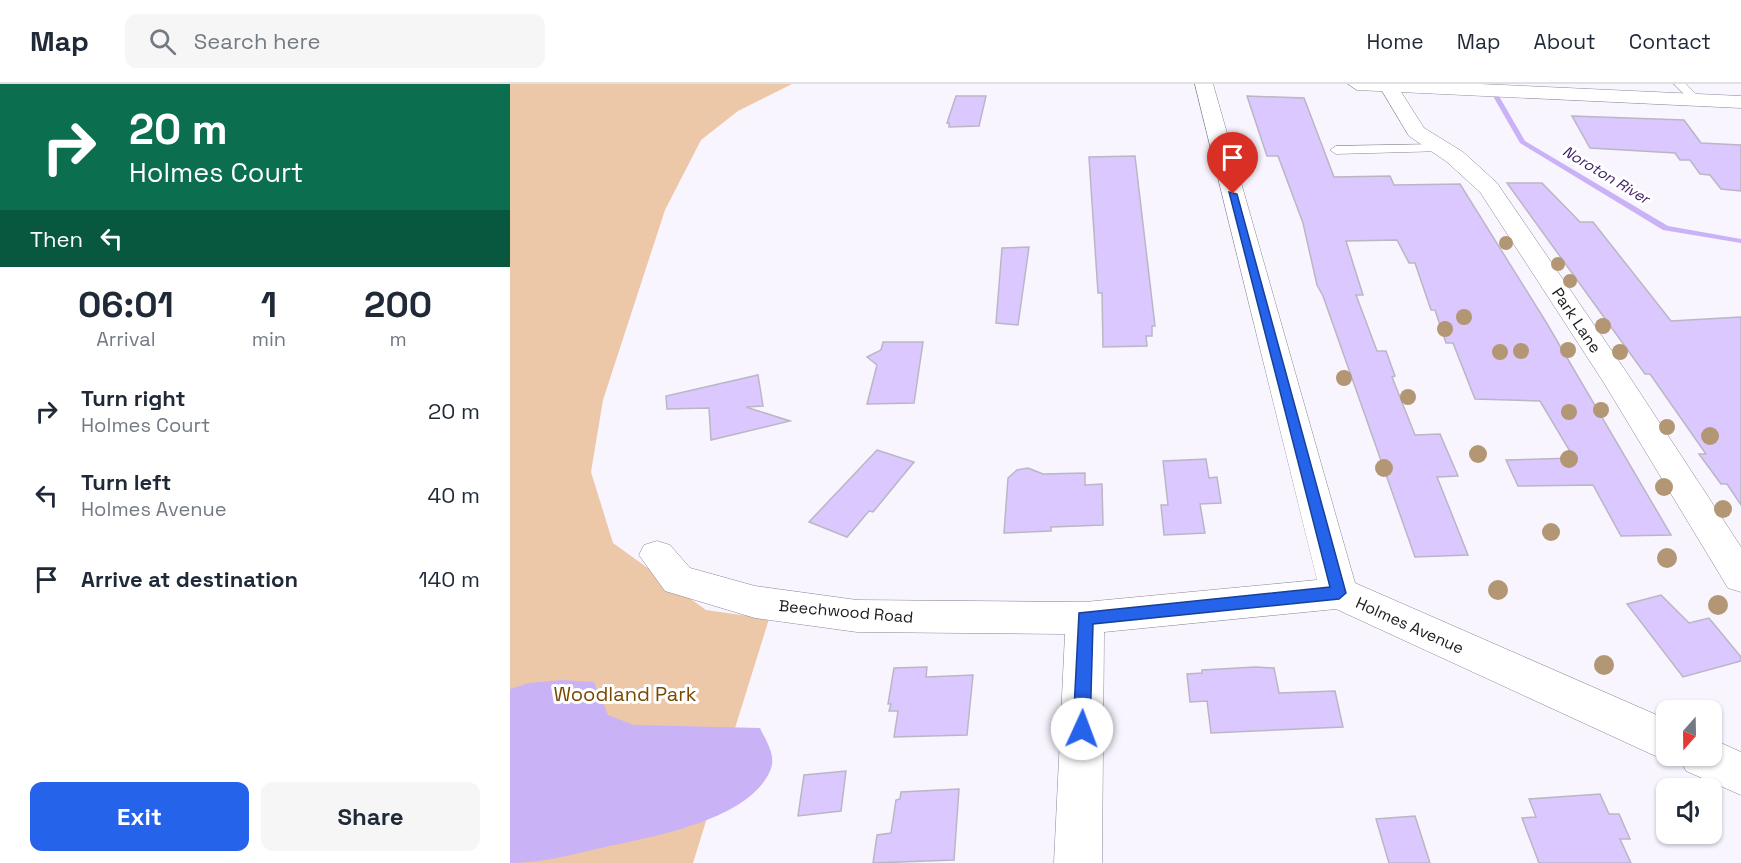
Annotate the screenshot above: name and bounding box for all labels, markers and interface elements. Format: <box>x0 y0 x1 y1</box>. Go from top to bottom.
search box <box>125 14 545 68</box>
text: Map <box>30 23 89 59</box>
icon: search <box>146 25 179 58</box>
text: Search here <box>194 27 321 55</box>
text: Home <box>1366 28 1424 55</box>
text: Map <box>1457 28 1501 55</box>
text: About <box>1534 28 1596 55</box>
text: Contact <box>1629 28 1711 55</box>
text: 20 m <box>129 103 228 156</box>
icon: right <box>30 108 108 186</box>
pin <box>1207 132 1258 194</box>
icon: arrive <box>1216 141 1249 174</box>
water label: Noroton River <box>1559 141 1654 209</box>
text: Holmes Court <box>129 155 304 190</box>
icon: left <box>95 222 128 255</box>
text: Then <box>30 225 83 253</box>
text: 06:01 <box>78 282 174 328</box>
text: 1 <box>261 282 277 328</box>
text: 200 <box>364 282 432 328</box>
street label: Park Lane <box>1547 283 1606 357</box>
text: Arrival <box>96 326 156 352</box>
text: min <box>252 326 286 352</box>
text: m <box>389 326 407 352</box>
text: Turn right <box>81 384 186 412</box>
icon: right <box>30 395 63 428</box>
text: 20 m <box>428 397 480 425</box>
text: Holmes Court <box>81 412 210 438</box>
text: Turn left <box>81 468 171 496</box>
icon: left <box>30 479 63 512</box>
text: 40 m <box>428 481 480 509</box>
text: Holmes Avenue <box>81 496 226 522</box>
icon: arrive <box>30 563 63 596</box>
text: Arrive at destination <box>81 565 298 593</box>
text: 140 m <box>418 565 480 593</box>
street label: Holmes Avenue <box>1352 592 1467 659</box>
street label: Beechwood Road <box>778 595 914 628</box>
park label: Woodland Park <box>553 681 697 707</box>
position arrow <box>1050 697 1114 761</box>
north arrow <box>1656 700 1722 766</box>
map controls <box>1656 700 1722 844</box>
button: sound <box>1656 778 1722 844</box>
button: Exit <box>30 782 249 851</box>
button: Share <box>261 782 480 851</box>

